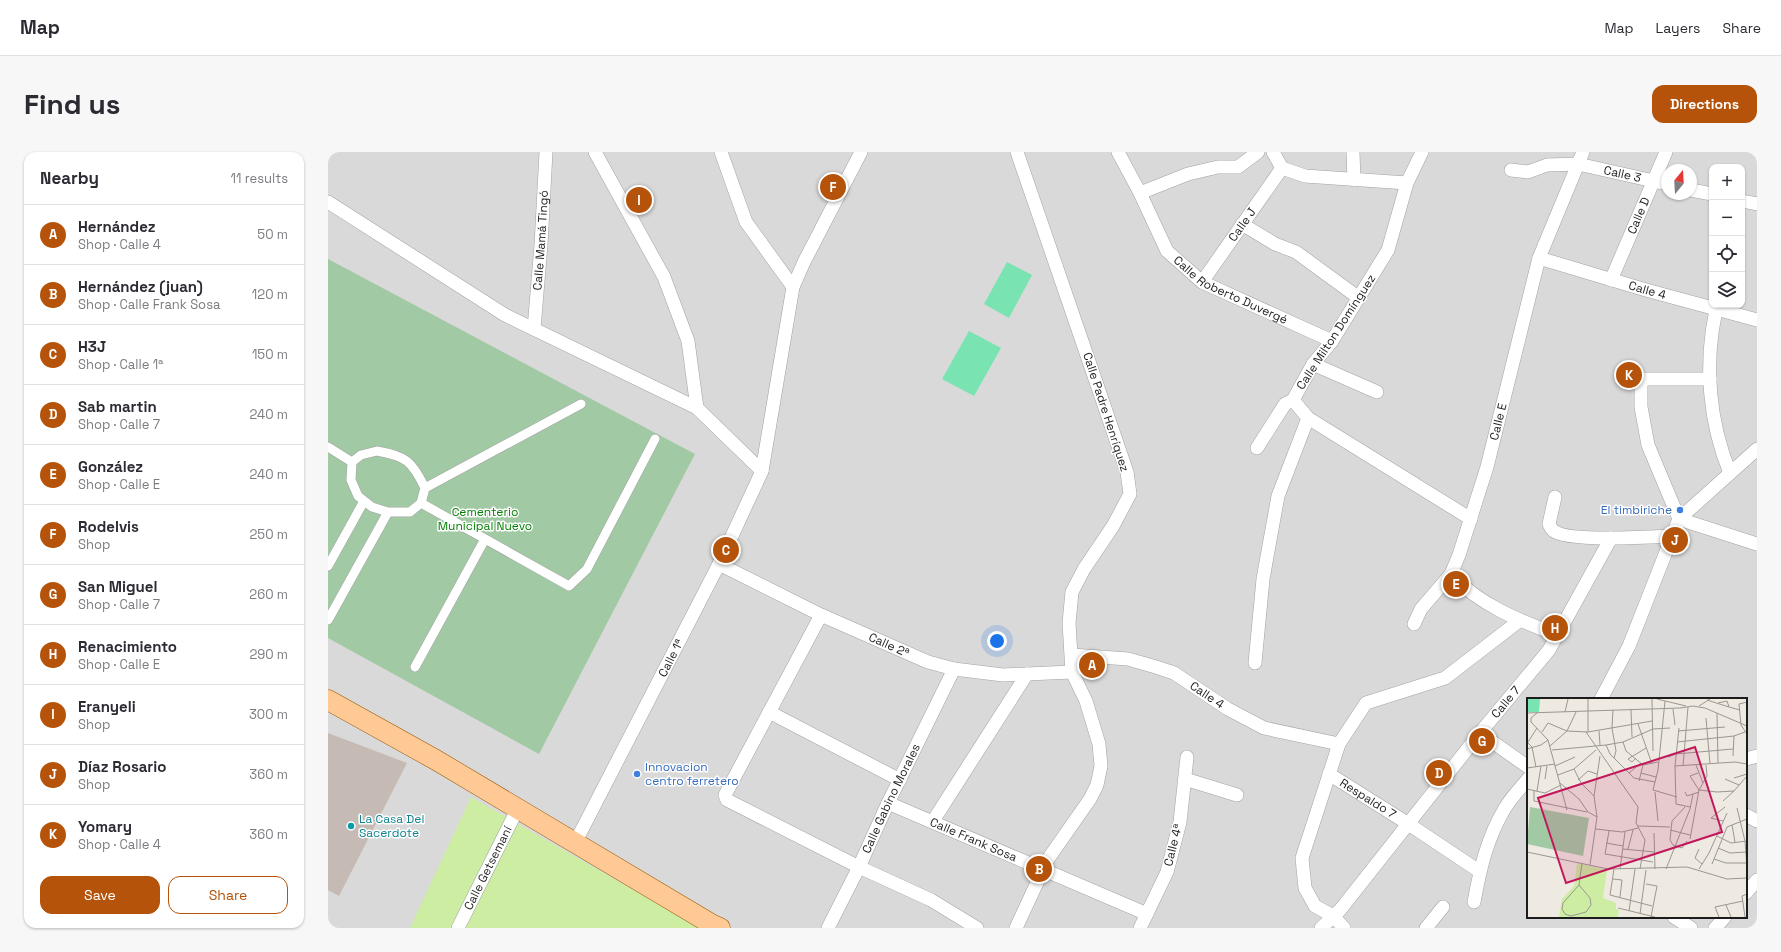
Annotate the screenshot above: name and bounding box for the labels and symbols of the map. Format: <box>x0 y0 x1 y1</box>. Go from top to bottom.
street label: Calle 3 <box>1602 162 1643 186</box>
north arrow <box>1661 164 1697 200</box>
pin: F <box>820 172 846 202</box>
pin: I <box>626 185 652 215</box>
street label: Calle Mamá Tingó <box>529 190 552 291</box>
street label: Calle D <box>1624 195 1654 237</box>
street label: Calle J <box>1225 205 1260 245</box>
street label: Calle Roberto Duvergé <box>1170 252 1290 328</box>
street label: Calle Milton Domínguez <box>1293 271 1379 393</box>
street label: Calle 4 <box>1627 277 1668 303</box>
street label: Calle Padre Henríquez <box>1079 350 1133 474</box>
pin: K <box>1616 360 1642 390</box>
street label: Calle E <box>1486 401 1511 442</box>
place label: El timbiriche <box>1601 502 1672 518</box>
park label: Cementerio Municipal Nuevo <box>438 504 532 534</box>
marker: El timbiriche <box>1675 505 1685 515</box>
pin: J <box>1662 525 1688 555</box>
pin: C <box>713 535 739 565</box>
pin: E <box>1443 569 1469 599</box>
pin: H <box>1542 613 1568 643</box>
street label: Calle 2ª <box>866 629 912 661</box>
your location <box>987 631 1007 651</box>
street label: Calle 1ª <box>655 636 687 680</box>
pin: A <box>1079 650 1105 680</box>
street label: Calle 4 <box>1187 678 1228 713</box>
street label: Calle 7 <box>1488 682 1524 722</box>
inset map <box>1527 698 1747 918</box>
pin: G <box>1469 726 1495 756</box>
street label: Calle Gabino Morales <box>858 741 924 856</box>
pin: D <box>1426 758 1452 788</box>
place label: Innovacion centro ferretero <box>645 759 739 789</box>
marker: Innovacion centro ferretero <box>632 769 642 779</box>
street label: Respaldo 7 <box>1337 775 1399 822</box>
place label: La Casa Del Sacerdote <box>359 811 424 841</box>
street label: Calle Frank Sosa <box>927 814 1020 865</box>
marker: La Casa Del Sacerdote <box>346 821 356 831</box>
street label: Calle 4ª <box>1160 822 1186 868</box>
street label: Calle Getsemaní <box>460 823 516 913</box>
pin: B <box>1026 854 1052 884</box>

